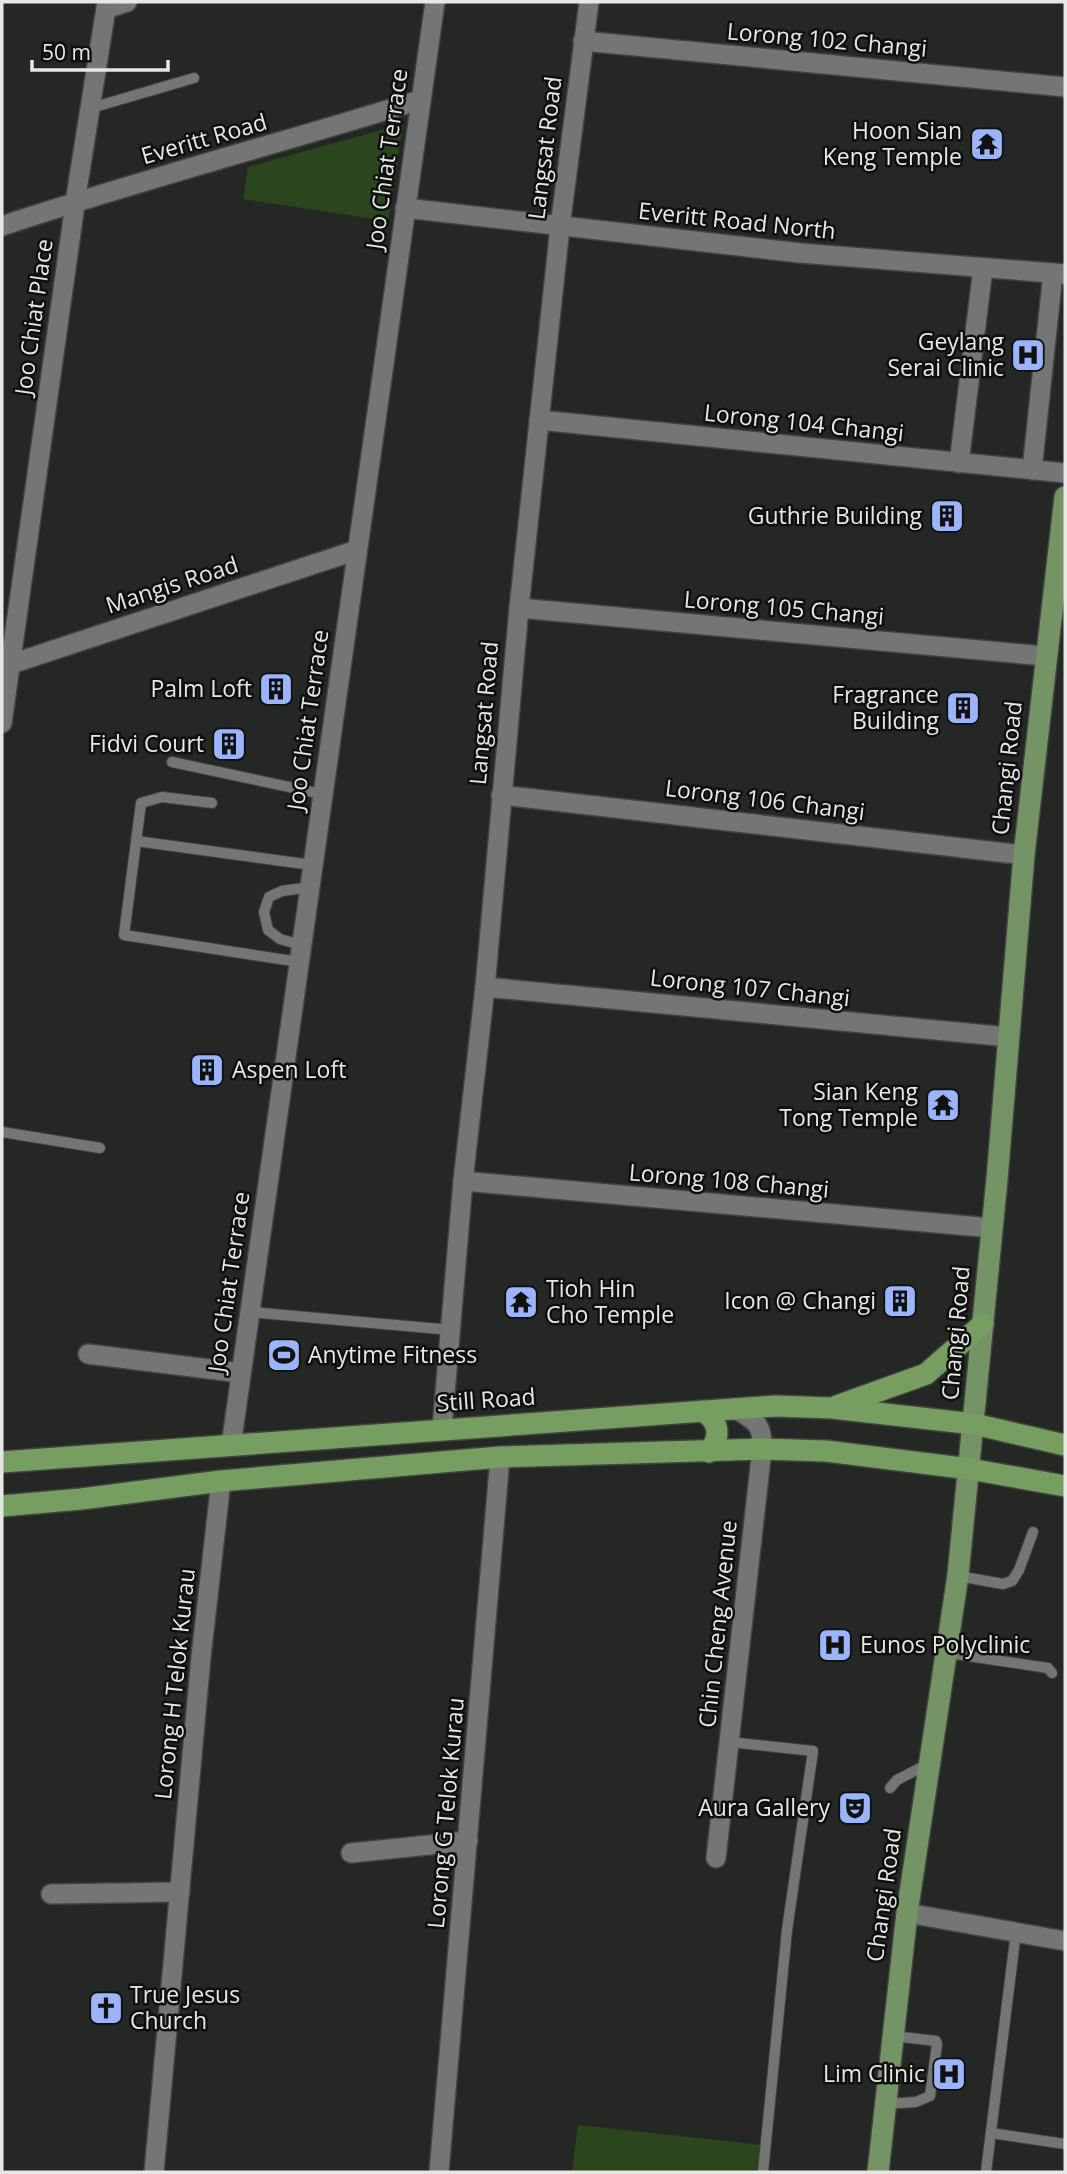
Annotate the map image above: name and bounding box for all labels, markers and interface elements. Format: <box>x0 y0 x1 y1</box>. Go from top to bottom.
street label: Lorong 102 Changi <box>726 14 929 64</box>
scale bar <box>32 28 168 72</box>
text: 50 m <box>42 38 91 66</box>
street label: Joo Chiat Terrace <box>357 66 415 253</box>
street label: Langsat Road <box>519 74 569 221</box>
street label: Everitt Road <box>137 105 270 171</box>
place label: Hoon Sian Keng Temple <box>823 114 962 172</box>
temple icon: Hoon Sian Keng Temple <box>968 125 1006 163</box>
street label: Everitt Road North <box>637 194 837 246</box>
street label: Joo Chiat Place <box>6 237 60 399</box>
place label: Geylang Serai Clinic <box>887 325 1005 383</box>
hospital icon: Geylang Serai Clinic <box>1009 336 1047 374</box>
street label: Lorong 104 Changi <box>703 396 906 448</box>
building icon: Guthrie Building <box>928 497 966 535</box>
place label: Guthrie Building <box>748 499 923 531</box>
street label: Mangis Road <box>101 548 242 621</box>
street label: Lorong 105 Changi <box>683 582 886 632</box>
street label: Joo Chiat Terrace <box>278 627 336 814</box>
street label: Langsat Road <box>461 640 505 786</box>
building icon: Palm Loft <box>257 670 295 708</box>
place label: Palm Loft <box>151 672 252 704</box>
place label: Fragrance Building <box>832 678 939 736</box>
building icon: Fragrance Building <box>944 689 982 727</box>
street label: Changi Road <box>983 699 1029 837</box>
building icon: Fidvi Court <box>210 725 248 763</box>
place label: Fidvi Court <box>89 727 204 759</box>
street label: Lorong 106 Changi <box>663 771 867 827</box>
street label: Lorong 107 Changi <box>649 961 852 1013</box>
building icon: Aspen Loft <box>188 1051 226 1089</box>
place label: Aspen Loft <box>232 1053 346 1085</box>
place label: Sian Keng Tong Temple <box>779 1075 919 1133</box>
temple icon: Sian Keng Tong Temple <box>924 1086 962 1124</box>
street label: Lorong 108 Changi <box>628 1155 831 1205</box>
street label: Joo Chiat Terrace <box>199 1189 257 1376</box>
street label: Changi Road <box>933 1264 977 1401</box>
place label: Tioh Hin Cho Temple <box>546 1272 674 1330</box>
building icon: Icon @ Changi <box>881 1282 919 1320</box>
temple icon: Tioh Hin Cho Temple <box>502 1283 540 1321</box>
place label: Icon @ Changi <box>724 1284 876 1316</box>
sports icon: Anytime Fitness <box>265 1336 303 1374</box>
place label: Anytime Fitness <box>308 1338 477 1370</box>
street label: Still Road <box>435 1380 536 1418</box>
street label: Chin Cheng Avenue <box>690 1518 744 1729</box>
street label: Lorong H Telok Kurau <box>146 1567 202 1801</box>
hospital icon: Eunos Polyclinic <box>816 1626 854 1664</box>
place label: Eunos Polyclinic <box>860 1628 1030 1660</box>
street label: Lorong G Telok Kurau <box>419 1696 471 1930</box>
theatre icon: Aura Gallery <box>836 1789 874 1827</box>
place label: Aura Gallery <box>698 1791 830 1823</box>
street label: Changi Road <box>858 1826 908 1964</box>
place label: True Jesus Church <box>130 1978 240 2036</box>
church icon: True Jesus Church <box>87 1989 125 2027</box>
hospital icon: Lim Clinic <box>930 2055 968 2093</box>
place label: Lim Clinic <box>823 2057 925 2089</box>

